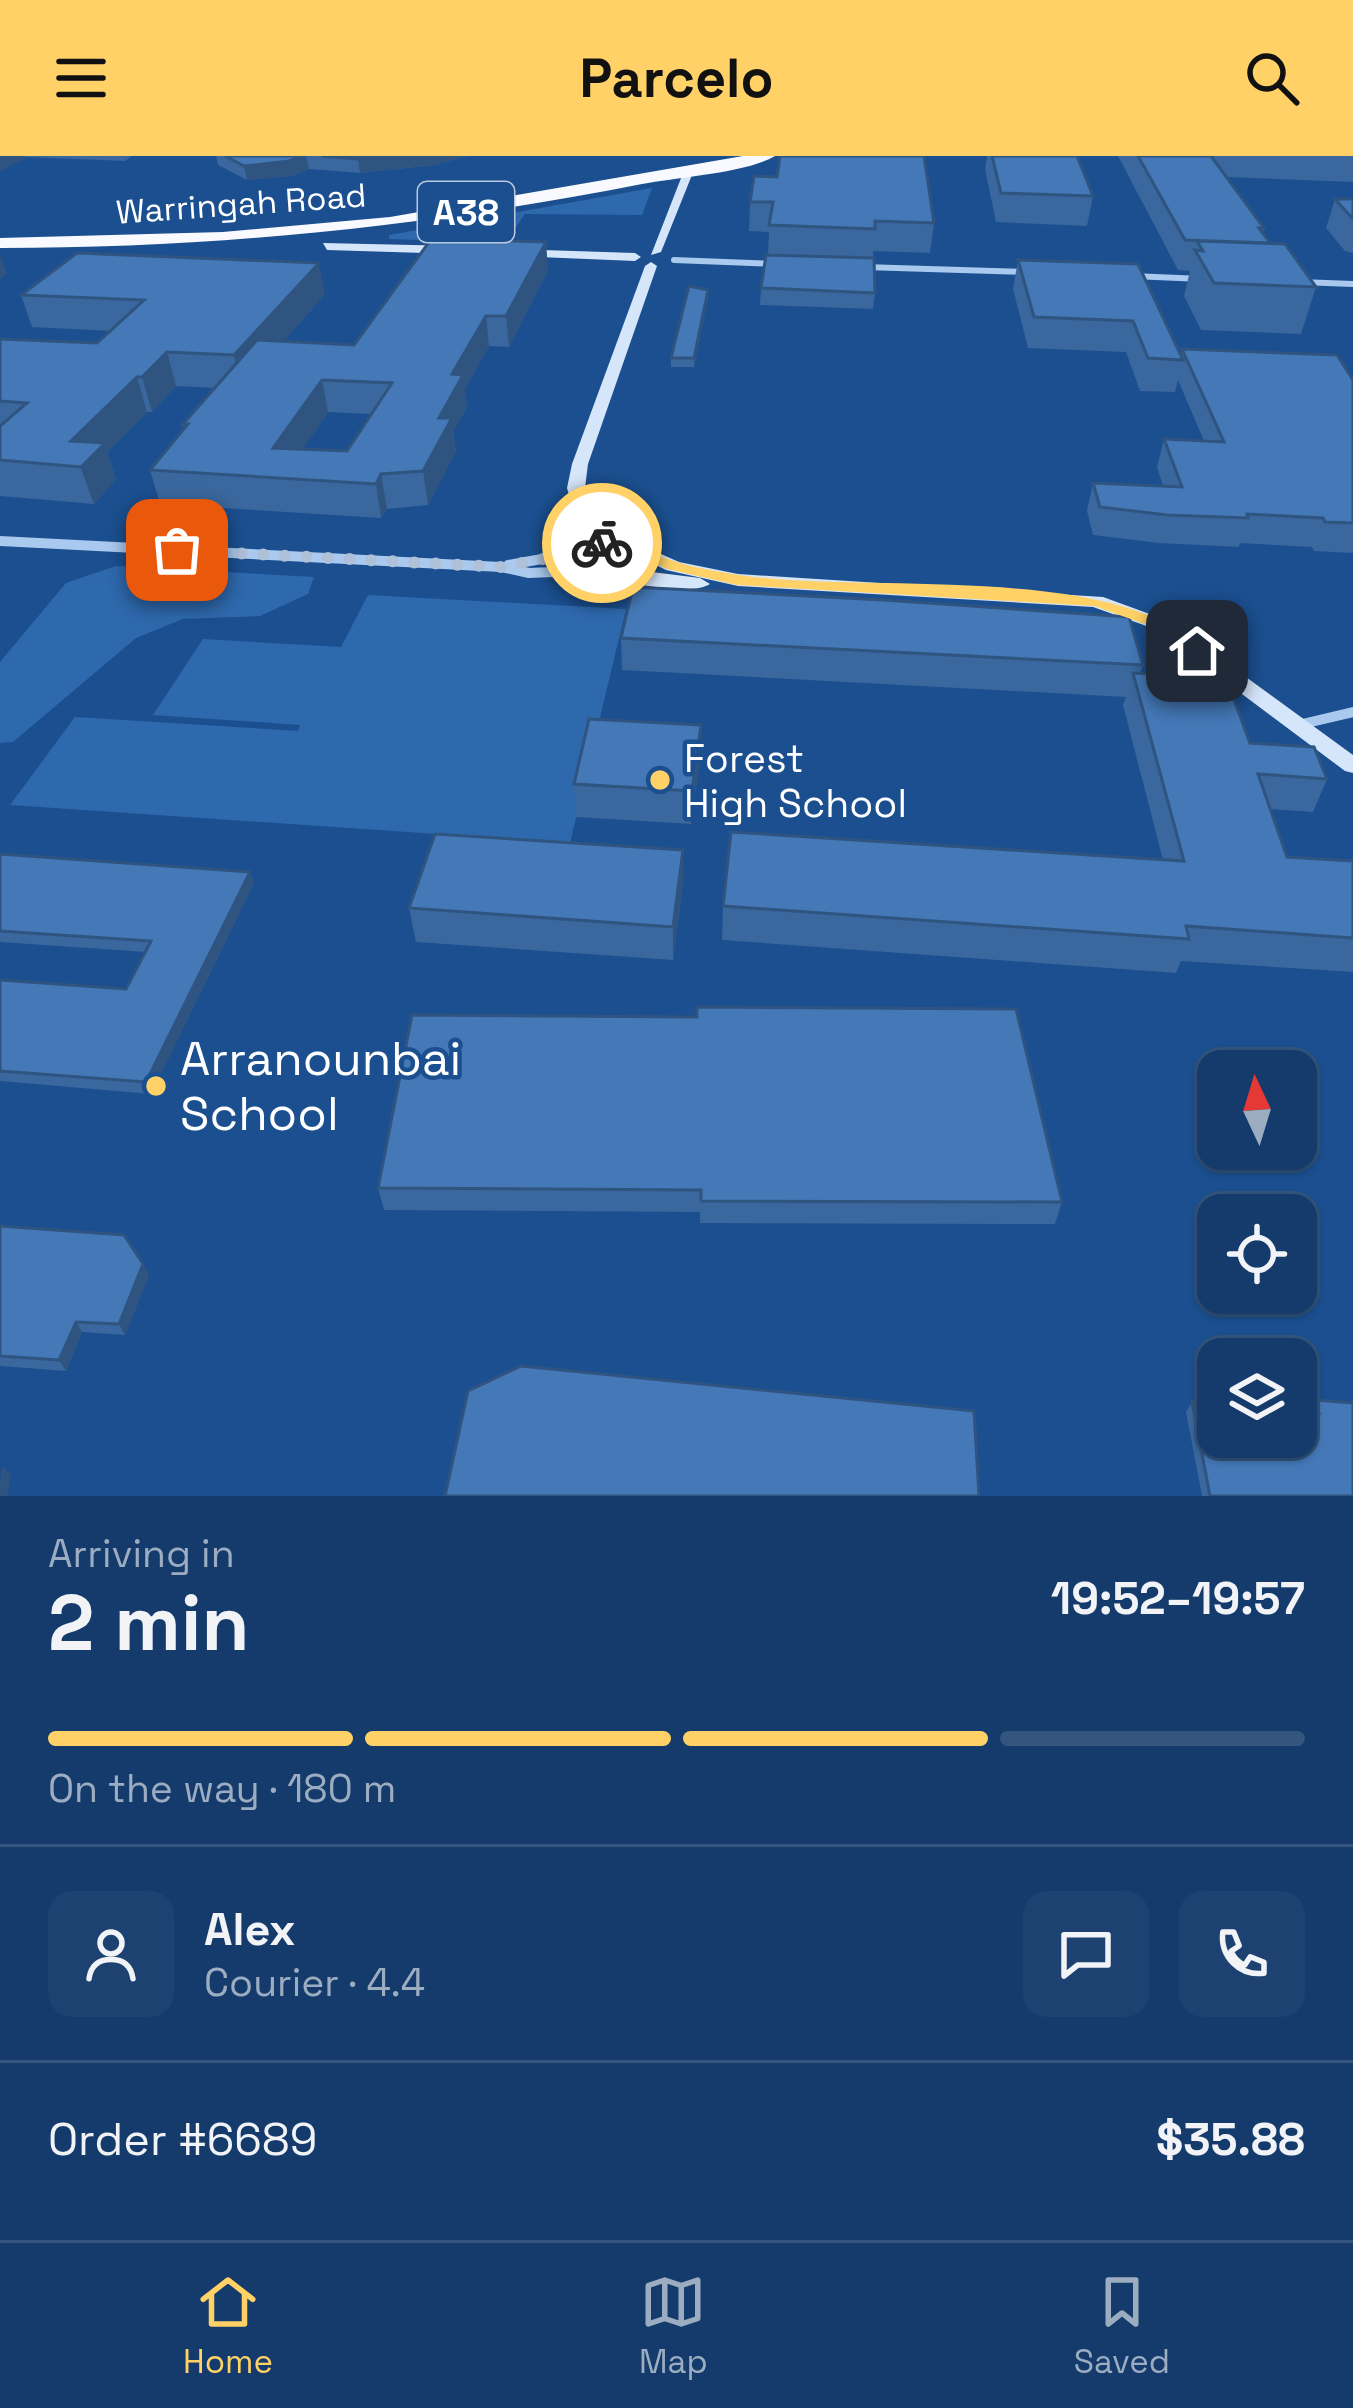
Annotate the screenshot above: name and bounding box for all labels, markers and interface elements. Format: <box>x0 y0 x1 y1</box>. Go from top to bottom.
text: Parcelo <box>580 44 773 113</box>
icon: menu <box>48 45 114 111</box>
icon: search <box>1239 45 1305 111</box>
street label: Warringah Road <box>115 174 368 234</box>
road number: A38 <box>418 182 514 242</box>
courier <box>542 483 662 603</box>
pin <box>126 499 228 601</box>
icon: bike <box>569 510 635 576</box>
icon: bag <box>144 517 210 583</box>
pin <box>1146 600 1248 702</box>
icon: home <box>1164 618 1230 684</box>
place label: Forest High School <box>684 734 907 828</box>
marker: Forest High School <box>647 767 673 793</box>
place label: Arranounbai School <box>180 1028 461 1144</box>
north arrow <box>1197 1050 1317 1170</box>
map controls <box>1197 1050 1317 1458</box>
marker: Arranounbai School <box>143 1073 169 1099</box>
button: locate <box>1197 1194 1317 1314</box>
button: layers <box>1197 1338 1317 1458</box>
text: Arriving in <box>48 1529 235 1578</box>
text: 19:52–19:57 <box>1051 1570 1305 1627</box>
text: 2 min <box>48 1573 250 1673</box>
text: On the way · 180 m <box>48 1764 396 1813</box>
button: person <box>48 1891 174 2017</box>
button: chat <box>1023 1891 1149 2017</box>
button: phone <box>1179 1891 1305 2017</box>
text: Alex <box>204 1901 296 1958</box>
text: Courier · 4.4 <box>204 1958 425 2007</box>
text: Order #6689 <box>48 2111 317 2168</box>
text: $35.88 <box>1156 2111 1305 2168</box>
tab: Home <box>183 2269 273 2383</box>
tab: Map <box>639 2269 708 2383</box>
tab: Saved <box>1074 2269 1170 2383</box>

